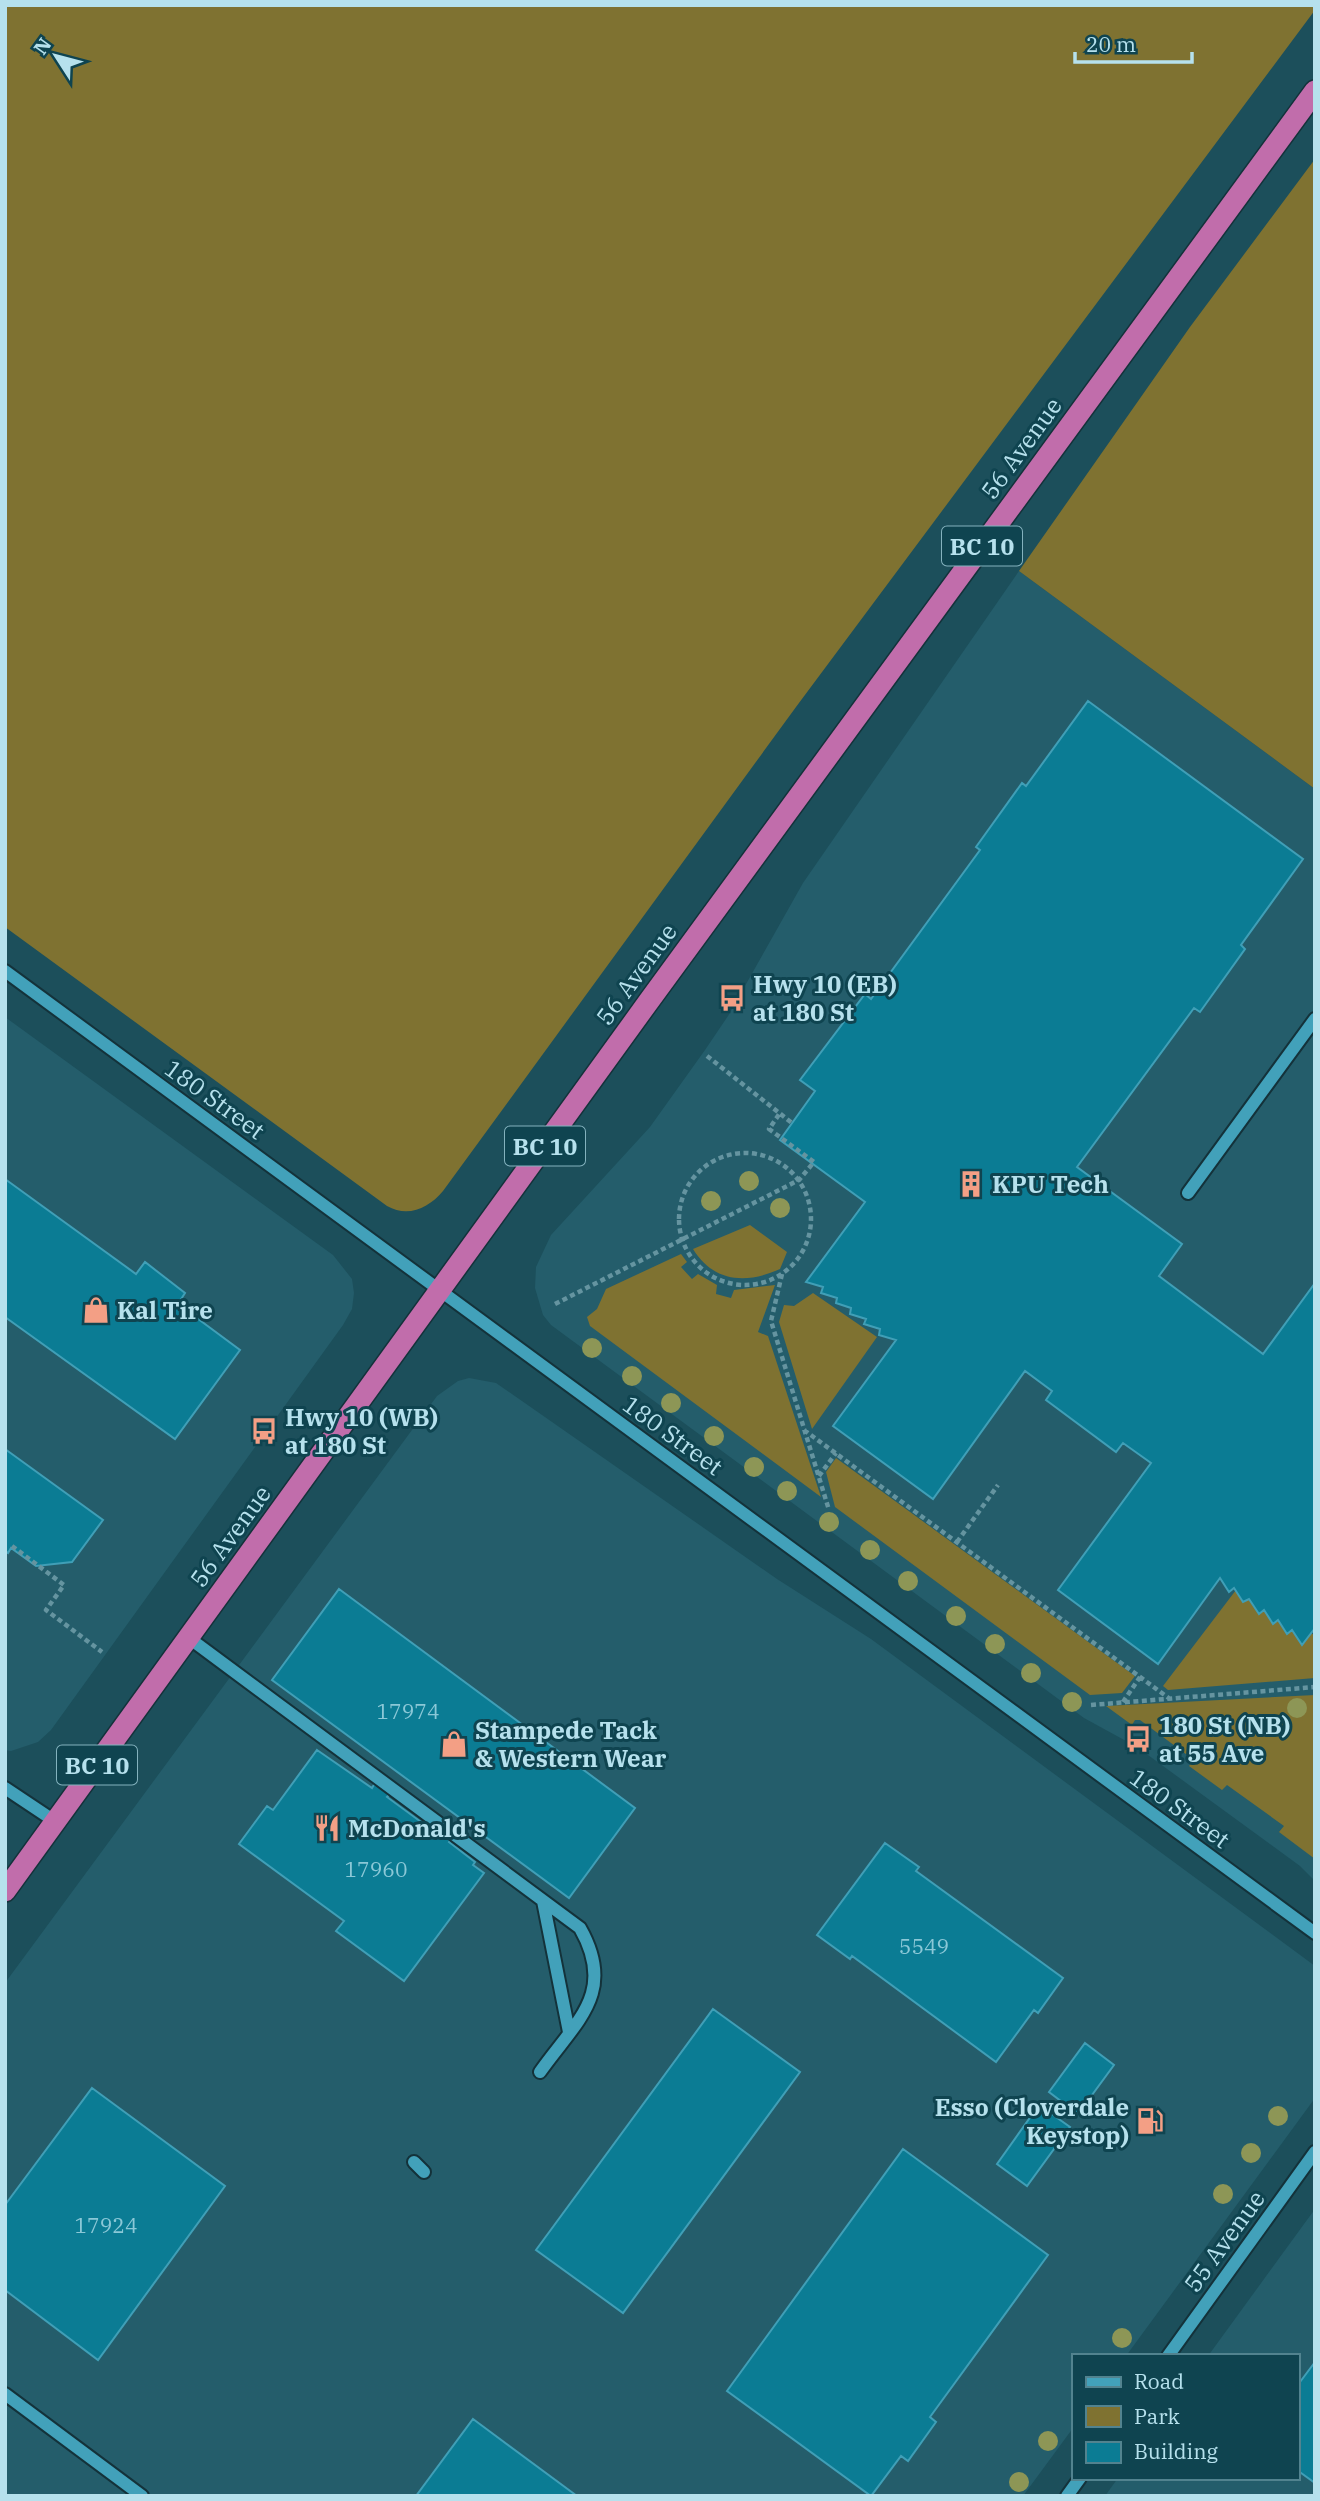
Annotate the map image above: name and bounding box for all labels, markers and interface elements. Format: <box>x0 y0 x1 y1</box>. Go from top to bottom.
north arrow <box>21 21 91 91</box>
scale bar <box>1075 21 1192 65</box>
text: 20 m <box>1086 30 1136 58</box>
text: N <box>28 33 56 59</box>
street label: 56 Avenue <box>973 391 1069 505</box>
road number: BC 10 <box>942 526 1022 566</box>
street label: 56 Avenue <box>588 917 684 1031</box>
place label: Hwy 10 (EB) at 180 St <box>753 968 897 1028</box>
bus stop icon: Hwy 10 (EB) at 180 St <box>717 983 747 1013</box>
street label: 180 Street <box>159 1052 271 1146</box>
road number: BC 10 <box>505 1126 585 1166</box>
place label: KPU Tech <box>992 1168 1109 1200</box>
building icon: KPU Tech <box>956 1169 986 1199</box>
place label: Kal Tire <box>117 1294 213 1326</box>
shop icon: Kal Tire <box>81 1295 111 1325</box>
street label: 180 Street <box>617 1388 729 1482</box>
place label: Hwy 10 (WB) at 180 St <box>285 1401 438 1461</box>
bus stop icon: Hwy 10 (WB) at 180 St <box>249 1416 279 1446</box>
street label: 56 Avenue <box>182 1479 278 1593</box>
house number: 17974 <box>377 1697 440 1725</box>
place label: 180 St (NB) at 55 Ave <box>1159 1709 1290 1769</box>
place label: Stampede Tack & Western Wear <box>475 1714 667 1774</box>
bus stop icon: 180 St (NB) at 55 Ave <box>1123 1724 1153 1754</box>
shop icon: Stampede Tack & Western Wear <box>439 1729 469 1759</box>
road number: BC 10 <box>57 1746 137 1784</box>
street label: 180 Street <box>1124 1761 1236 1855</box>
place label: McDonald's <box>348 1812 486 1844</box>
restaurant icon: McDonald's <box>312 1813 342 1843</box>
house number: 17960 <box>345 1855 408 1883</box>
house number: 5549 <box>899 1932 949 1960</box>
place label: Esso (Cloverdale Keystop) <box>935 2091 1129 2151</box>
fuel station icon: Esso (Cloverdale Keystop) <box>1135 2106 1165 2136</box>
street label: 55 Avenue <box>1176 2184 1272 2298</box>
house number: 17924 <box>75 2211 138 2239</box>
legend <box>1072 2354 1299 2480</box>
text: Road <box>1134 2367 1184 2395</box>
text: Park <box>1134 2402 1181 2430</box>
text: Building <box>1134 2437 1219 2465</box>

